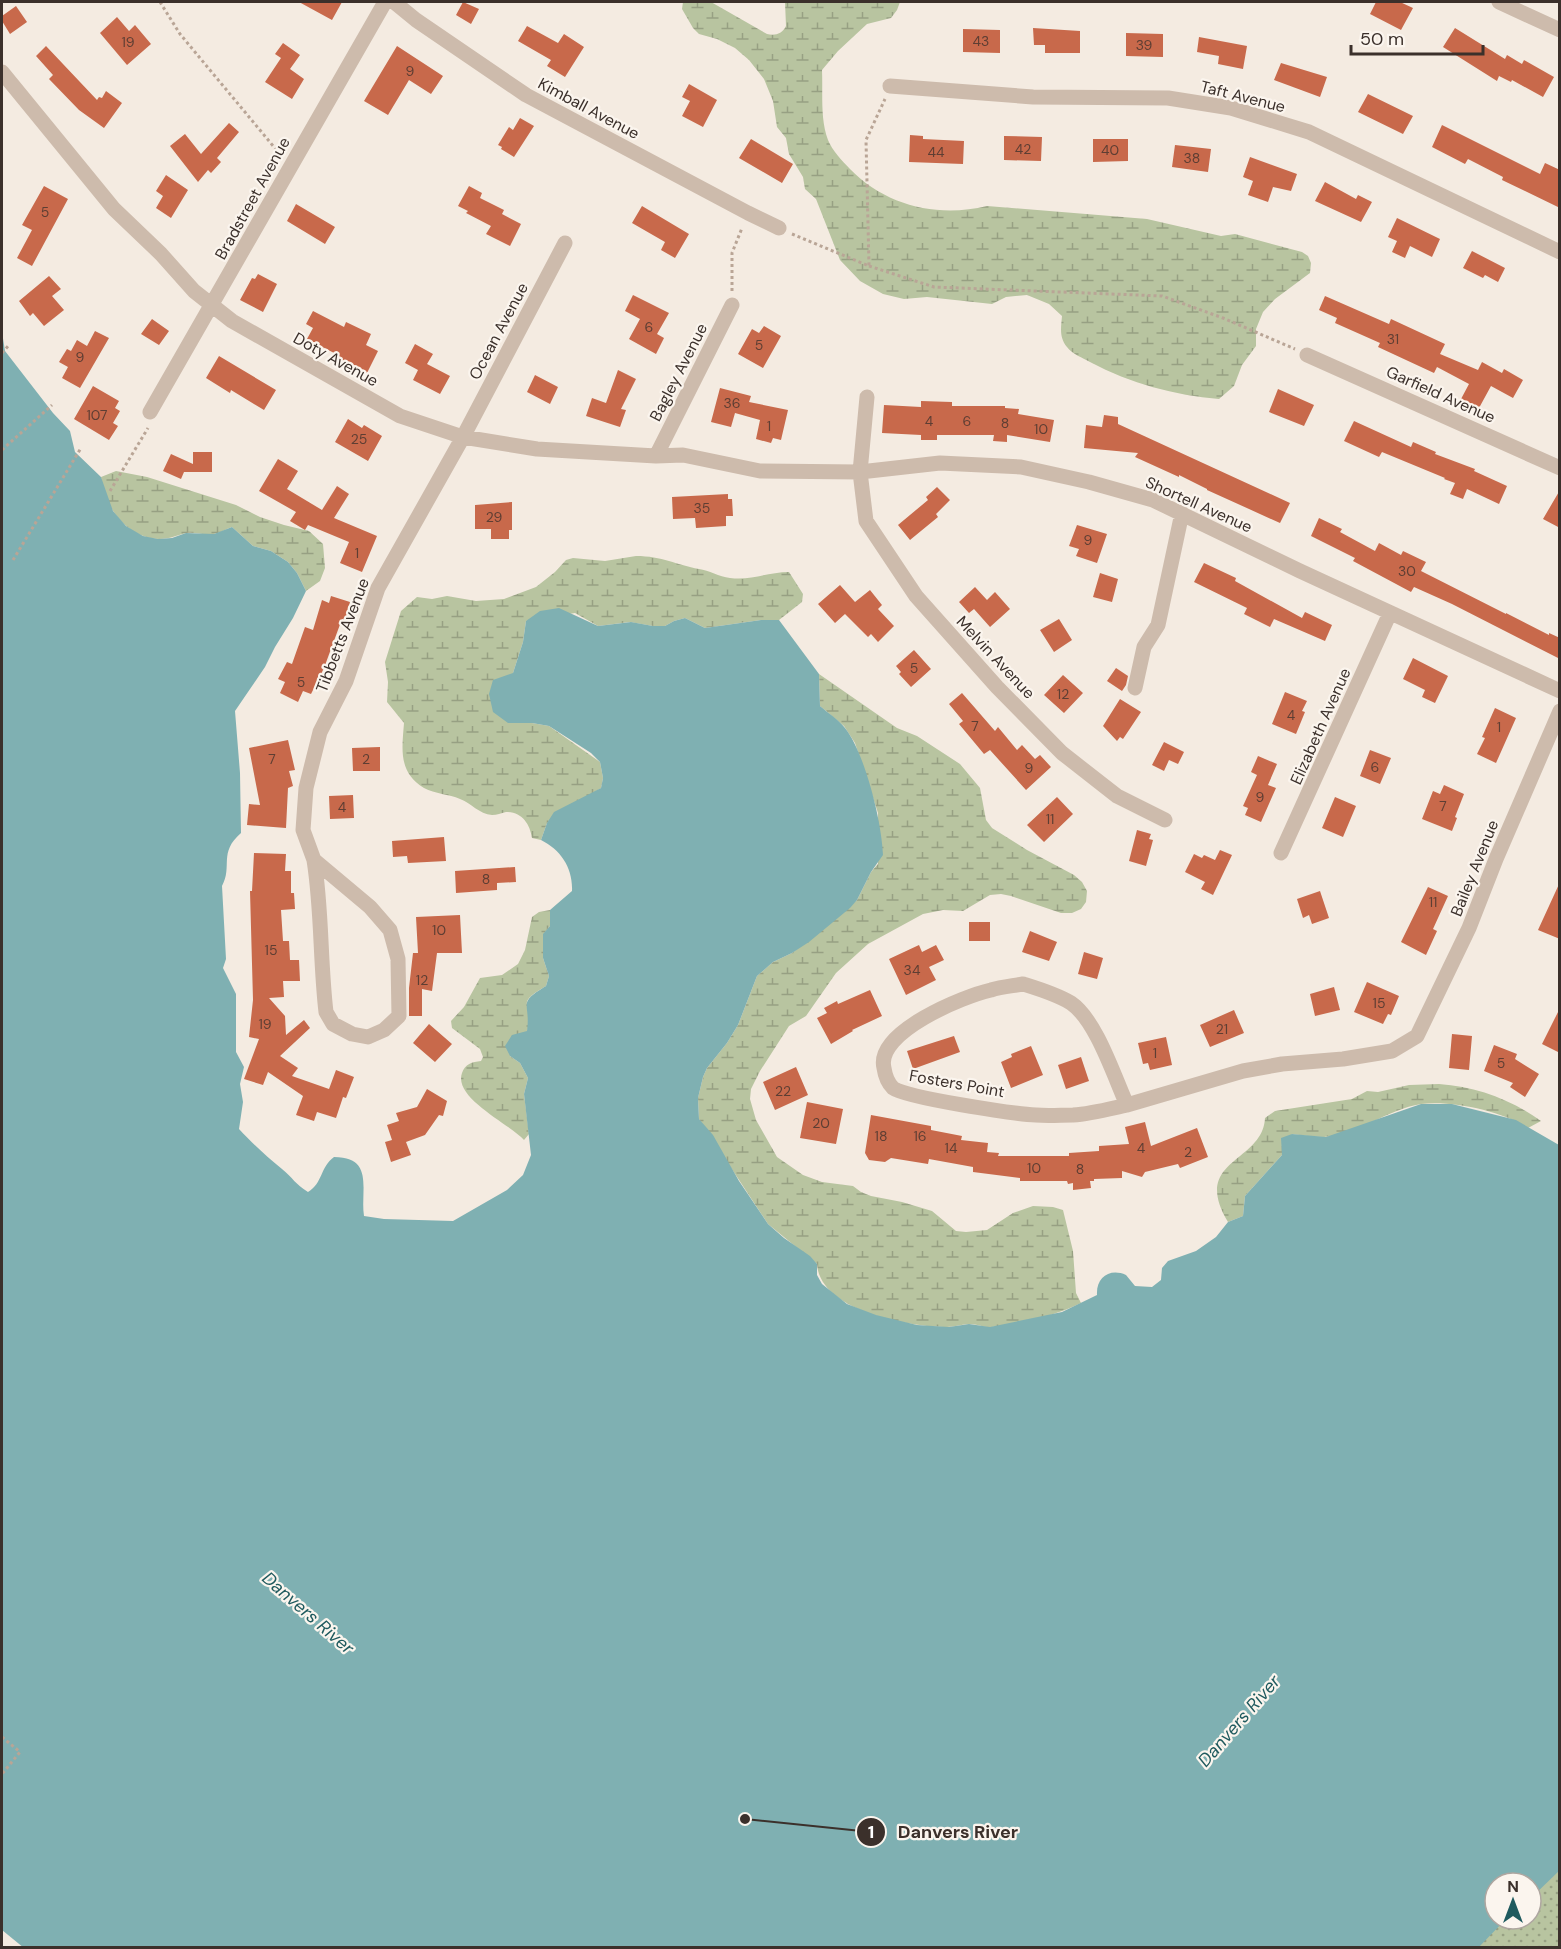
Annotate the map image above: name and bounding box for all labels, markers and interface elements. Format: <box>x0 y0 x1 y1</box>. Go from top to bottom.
scale bar <box>1351 18 1483 56</box>
text: 50 m <box>1360 27 1404 51</box>
house number: 43 <box>973 32 989 50</box>
house number: 19 <box>121 33 135 51</box>
house number: 39 <box>1136 36 1153 54</box>
house number: 9 <box>406 62 415 80</box>
street label: Kimball Avenue <box>534 73 643 144</box>
street label: Taft Avenue <box>1198 76 1288 117</box>
street label: Bradstreet Avenue <box>210 133 295 263</box>
house number: 42 <box>1015 140 1031 158</box>
house number: 40 <box>1101 141 1119 159</box>
house number: 44 <box>928 143 945 161</box>
house number: 38 <box>1184 149 1200 167</box>
house number: 5 <box>41 203 49 221</box>
street label: Ocean Avenue <box>464 279 533 383</box>
house number: 6 <box>645 318 653 336</box>
street label: Bagley Avenue <box>645 320 712 425</box>
street label: Doty Avenue <box>290 327 382 391</box>
house number: 31 <box>1387 330 1399 348</box>
house number: 5 <box>755 336 763 354</box>
house number: 9 <box>76 348 85 366</box>
street label: Garfield Avenue <box>1383 361 1499 428</box>
house number: 36 <box>723 394 741 412</box>
house number: 107 <box>86 406 108 424</box>
house number: 4 <box>925 412 934 430</box>
house number: 6 <box>963 412 971 430</box>
house number: 8 <box>1001 414 1009 432</box>
house number: 1 <box>767 417 771 435</box>
house number: 10 <box>1034 420 1048 438</box>
house number: 25 <box>351 430 367 448</box>
street label: Shortell Avenue <box>1142 472 1256 537</box>
house number: 35 <box>694 499 710 517</box>
house number: 29 <box>486 508 503 526</box>
house number: 9 <box>1084 531 1093 549</box>
house number: 1 <box>355 544 359 562</box>
house number: 30 <box>1398 562 1416 580</box>
street label: Tibbetts Avenue <box>311 575 374 695</box>
street label: Melvin Avenue <box>952 611 1040 703</box>
house number: 5 <box>910 659 918 677</box>
street label: Elizabeth Avenue <box>1285 665 1356 788</box>
house number: 5 <box>297 673 305 691</box>
house number: 12 <box>1057 685 1069 703</box>
house number: 4 <box>1287 706 1296 724</box>
house number: 7 <box>971 717 979 735</box>
house number: 1 <box>1497 718 1501 736</box>
house number: 7 <box>268 750 276 768</box>
house number: 2 <box>362 750 370 768</box>
house number: 6 <box>1371 758 1379 776</box>
house number: 9 <box>1025 759 1034 777</box>
house number: 9 <box>1256 788 1265 806</box>
house number: 7 <box>1439 797 1447 815</box>
house number: 4 <box>338 798 347 816</box>
house number: 11 <box>1046 810 1054 828</box>
street label: Bailey Avenue <box>1446 817 1503 919</box>
house number: 8 <box>482 870 490 888</box>
house number: 11 <box>1429 893 1437 911</box>
house number: 10 <box>432 921 446 939</box>
house number: 15 <box>265 941 277 959</box>
house number: 34 <box>904 961 921 979</box>
house number: 12 <box>416 971 428 989</box>
house number: 15 <box>1373 994 1385 1012</box>
house number: 19 <box>258 1015 272 1033</box>
house number: 21 <box>1216 1020 1228 1038</box>
house number: 1 <box>1153 1044 1157 1062</box>
house number: 5 <box>1497 1054 1505 1072</box>
street label: Fosters Point <box>908 1065 1006 1102</box>
house number: 22 <box>775 1082 791 1100</box>
house number: 20 <box>812 1114 830 1132</box>
house number: 18 <box>875 1127 887 1145</box>
house number: 16 <box>913 1127 927 1145</box>
house number: 14 <box>945 1139 958 1157</box>
house number: 4 <box>1137 1139 1146 1157</box>
house number: 2 <box>1184 1143 1192 1161</box>
house number: 10 <box>1027 1159 1041 1177</box>
house number: 8 <box>1076 1160 1084 1178</box>
water label: Danvers River <box>257 1566 360 1660</box>
water label: Danvers River <box>1192 1669 1286 1772</box>
callout: Danvers River <box>856 1814 1030 1850</box>
text: 1 <box>868 1820 874 1844</box>
text: Danvers River <box>898 1820 1018 1844</box>
north arrow <box>1483 1871 1543 1931</box>
text: N <box>1507 1876 1519 1897</box>

